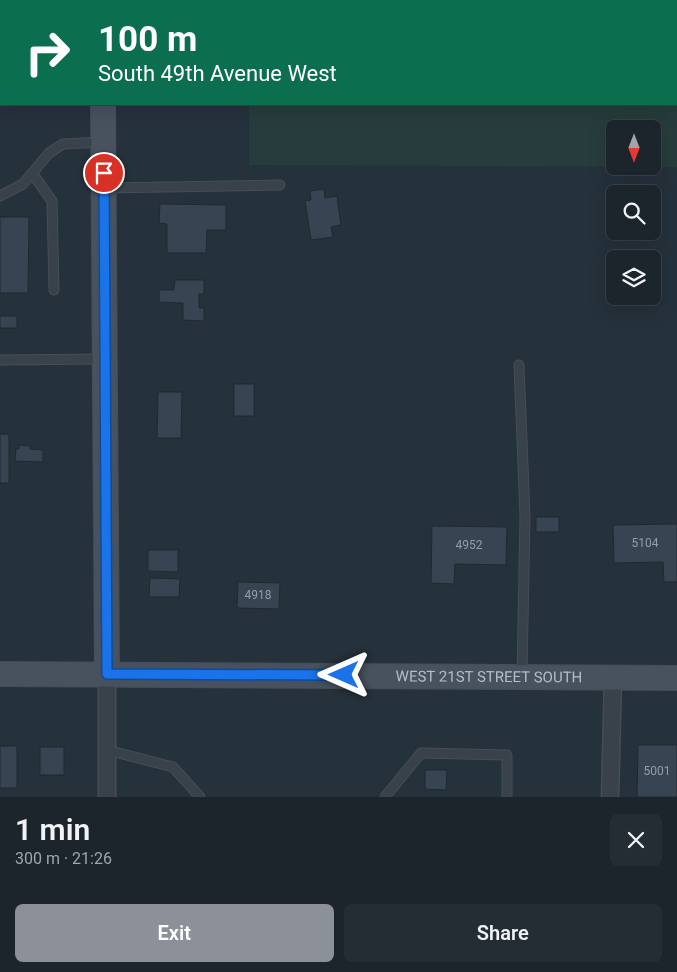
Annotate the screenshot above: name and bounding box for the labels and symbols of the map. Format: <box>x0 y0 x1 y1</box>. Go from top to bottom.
north arrow <box>606 120 661 175</box>
pin <box>83 152 125 194</box>
house number: 5104 <box>632 536 659 550</box>
house number: 4952 <box>456 538 483 552</box>
house number: 4918 <box>245 588 272 602</box>
position arrow <box>317 648 369 700</box>
street label: WEST 21ST STREET SOUTH <box>396 667 582 686</box>
house number: 5001 <box>644 764 670 778</box>

